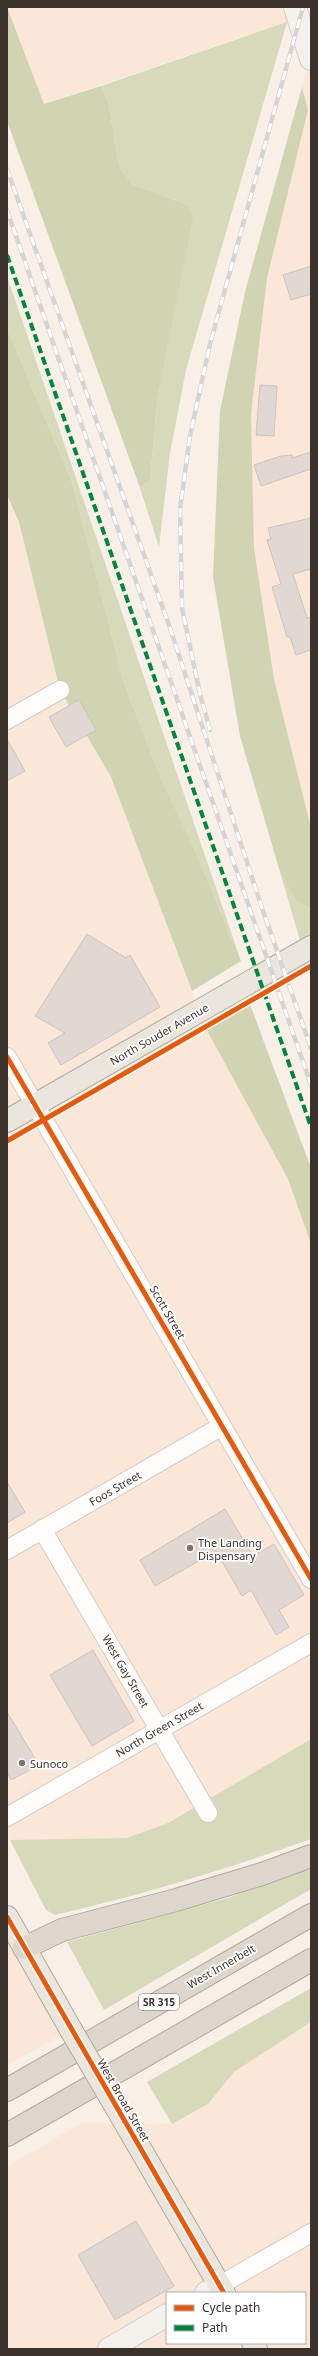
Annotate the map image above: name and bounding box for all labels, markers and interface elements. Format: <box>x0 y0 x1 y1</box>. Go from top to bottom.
street label: North Souder Avenue <box>107 1000 211 1068</box>
street label: Scott Street <box>147 1282 189 1342</box>
street label: Foos Street <box>86 1467 144 1509</box>
place label: The Landing Dispensary <box>198 1535 262 1563</box>
marker: The Landing Dispensary <box>185 1543 195 1553</box>
street label: West Gay Street <box>99 1632 153 1710</box>
street label: North Green Street <box>113 1698 205 1760</box>
place label: Sunoco <box>30 1756 69 1771</box>
marker: Sunoco <box>17 1758 27 1768</box>
street label: West Innerbelt <box>184 1940 258 1992</box>
road number: SR 315 <box>139 1994 179 2010</box>
street label: West Broad Street <box>94 2056 154 2144</box>
legend <box>166 2292 306 2344</box>
text: Cycle path <box>202 2299 260 2316</box>
text: Path <box>202 2319 228 2336</box>

